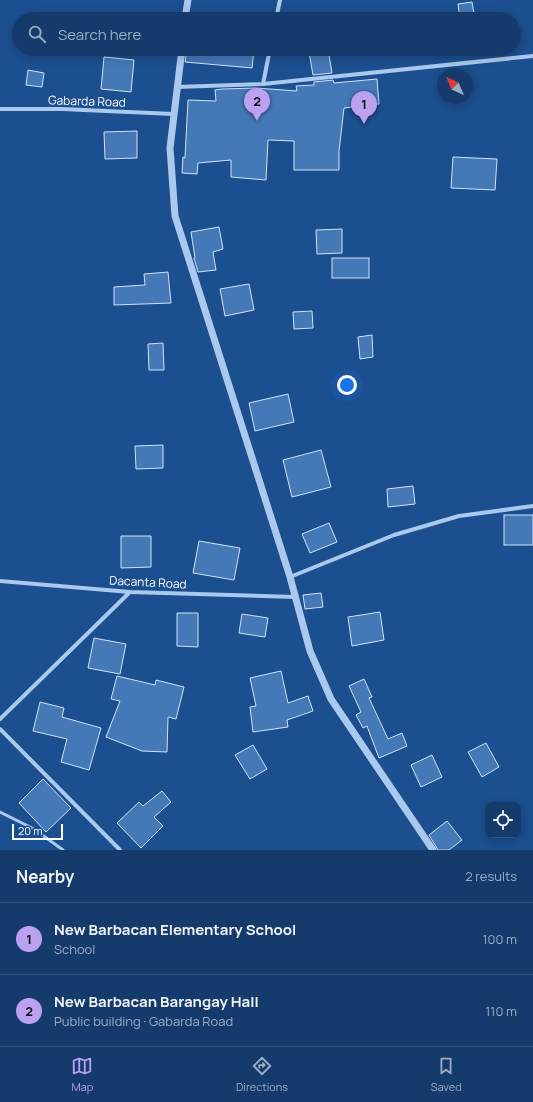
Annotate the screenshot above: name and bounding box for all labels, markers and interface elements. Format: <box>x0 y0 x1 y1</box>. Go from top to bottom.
search box <box>12 12 521 56</box>
icon: search <box>26 23 48 45</box>
text: Search here <box>58 24 141 45</box>
north arrow <box>437 68 473 104</box>
pin: 2 <box>244 88 270 121</box>
street label: Gabarda Road <box>48 91 126 111</box>
pin: 1 <box>351 91 377 124</box>
your location <box>337 375 357 395</box>
street label: Dacanta Road <box>109 571 187 593</box>
map controls <box>485 802 521 838</box>
button: locate <box>485 802 521 838</box>
scale bar <box>12 822 63 841</box>
text: 20 m <box>18 823 43 838</box>
text: Nearby <box>16 865 74 888</box>
text: 2 results <box>465 867 517 885</box>
text: New Barbacan Elementary School <box>54 919 296 940</box>
text: 1 <box>26 930 32 948</box>
text: 100 m <box>482 930 517 948</box>
text: School <box>54 940 95 958</box>
text: New Barbacan Barangay Hall <box>54 991 259 1012</box>
text: 2 <box>25 1002 33 1020</box>
text: 110 m <box>485 1002 517 1020</box>
text: Public building · Gabarda Road <box>54 1012 233 1030</box>
tab: Map <box>71 1055 93 1094</box>
tab: Directions <box>236 1055 288 1094</box>
tab: Saved <box>431 1055 462 1094</box>

